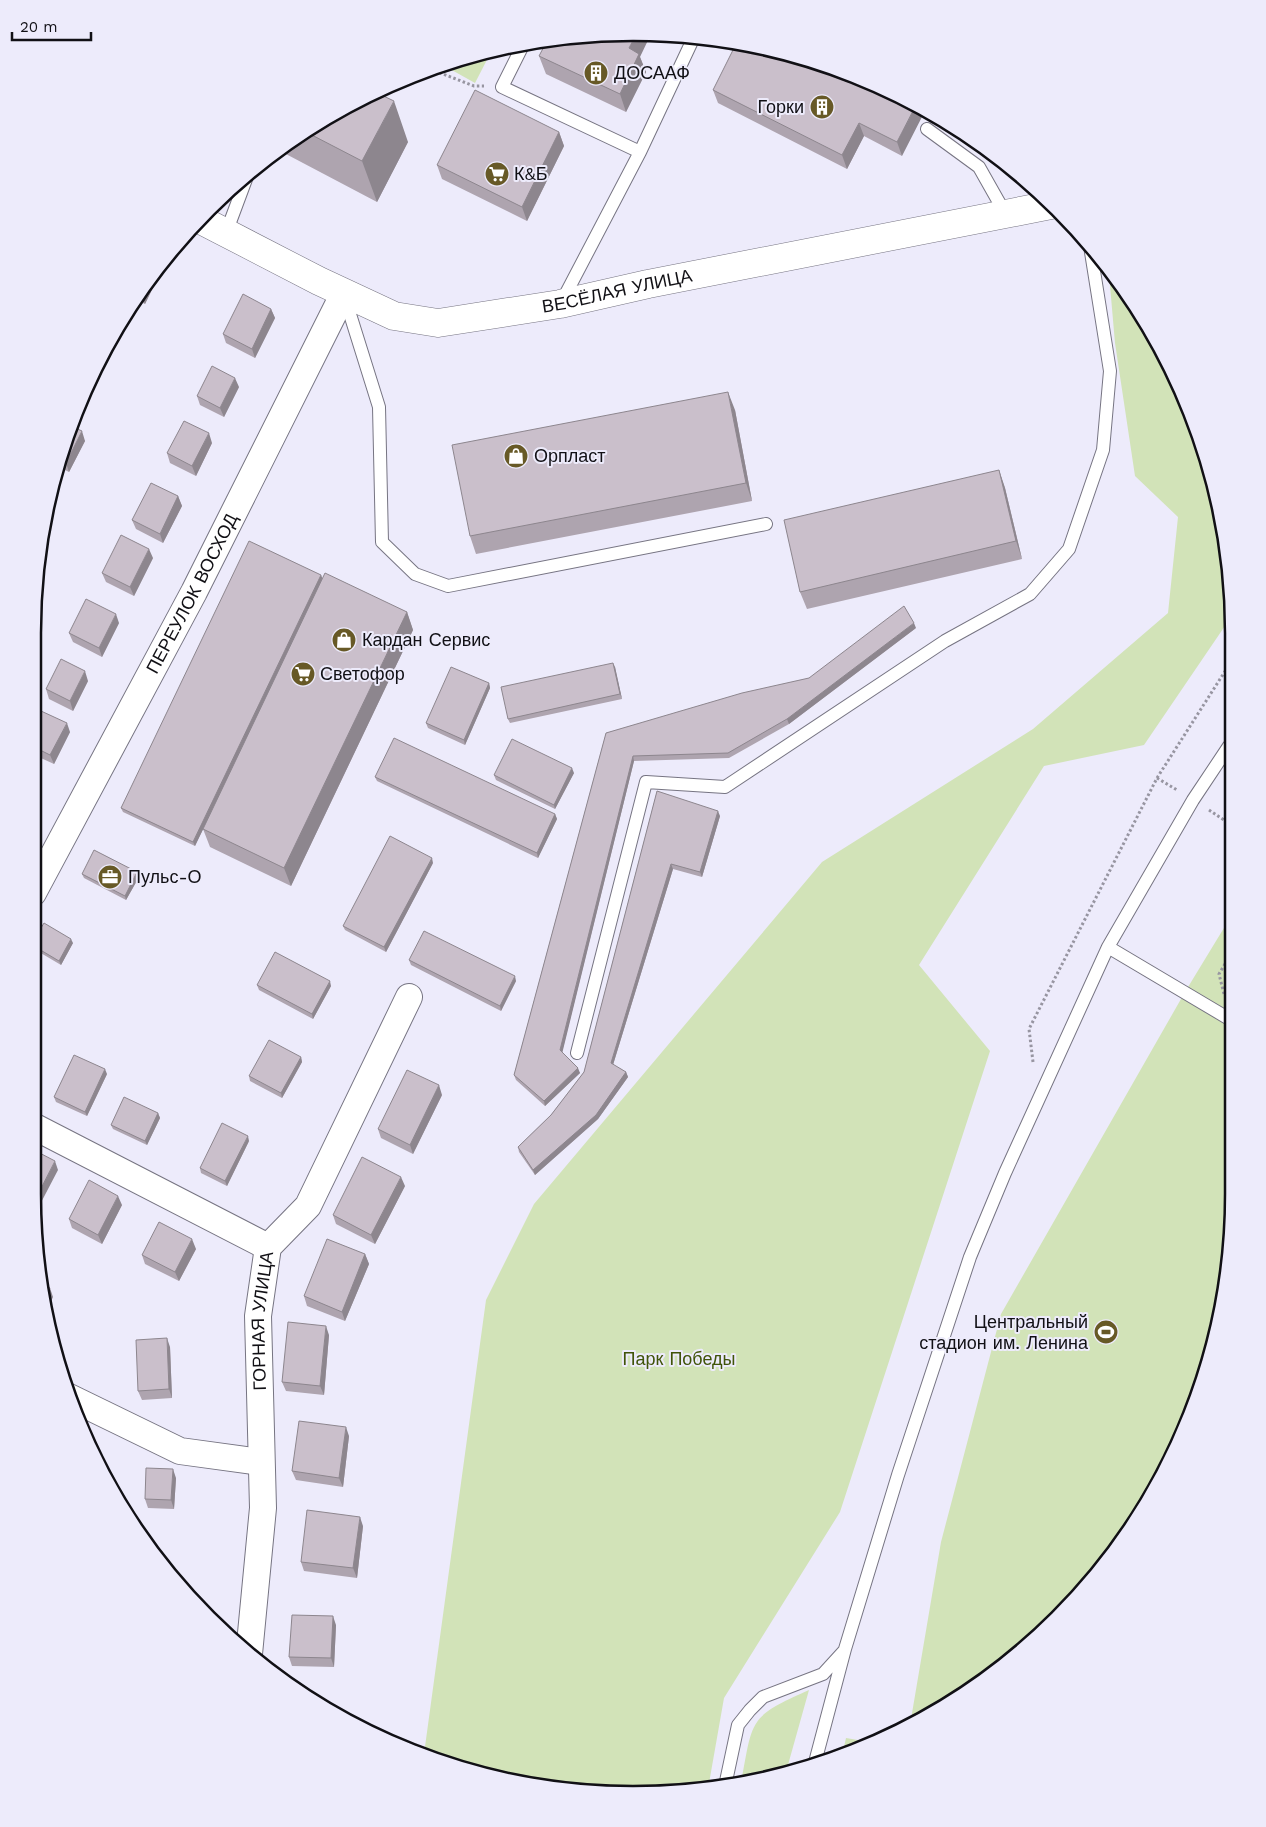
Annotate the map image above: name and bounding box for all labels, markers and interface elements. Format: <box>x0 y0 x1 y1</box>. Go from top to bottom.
scale bar <box>12 10 91 42</box>
text: 20 m <box>20 18 58 36</box>
building icon: ДОСААФ <box>583 60 609 86</box>
place label: ДОСААФ <box>614 62 690 83</box>
building icon: Горки <box>809 94 835 120</box>
place label: Горки <box>758 96 804 117</box>
supermarket icon: К&Б <box>484 161 510 187</box>
place label: К&Б <box>514 163 548 184</box>
street label: ВЕСЁЛАЯ УЛИЦА <box>540 265 694 317</box>
shop icon: Орпласт <box>503 443 529 469</box>
place label: Орпласт <box>534 445 606 466</box>
street label: ПЕРЕУЛОК ВОСХОД <box>141 510 242 677</box>
shop icon: Кардан Сервис <box>331 627 357 653</box>
place label: Кардан Сервис <box>362 629 490 650</box>
supermarket icon: Светофор <box>290 661 316 687</box>
place label: Светофор <box>320 663 405 684</box>
office icon: Пульс-О <box>97 864 123 890</box>
place label: Пульс-О <box>128 866 202 887</box>
street label: ГОРНАЯ УЛИЦА <box>247 1250 277 1391</box>
place label: Центральный стадион им. Ленина <box>919 1311 1089 1353</box>
sports icon: Центральный стадион им. Ленина <box>1093 1319 1119 1345</box>
park label: Парк Победы <box>622 1348 736 1369</box>

